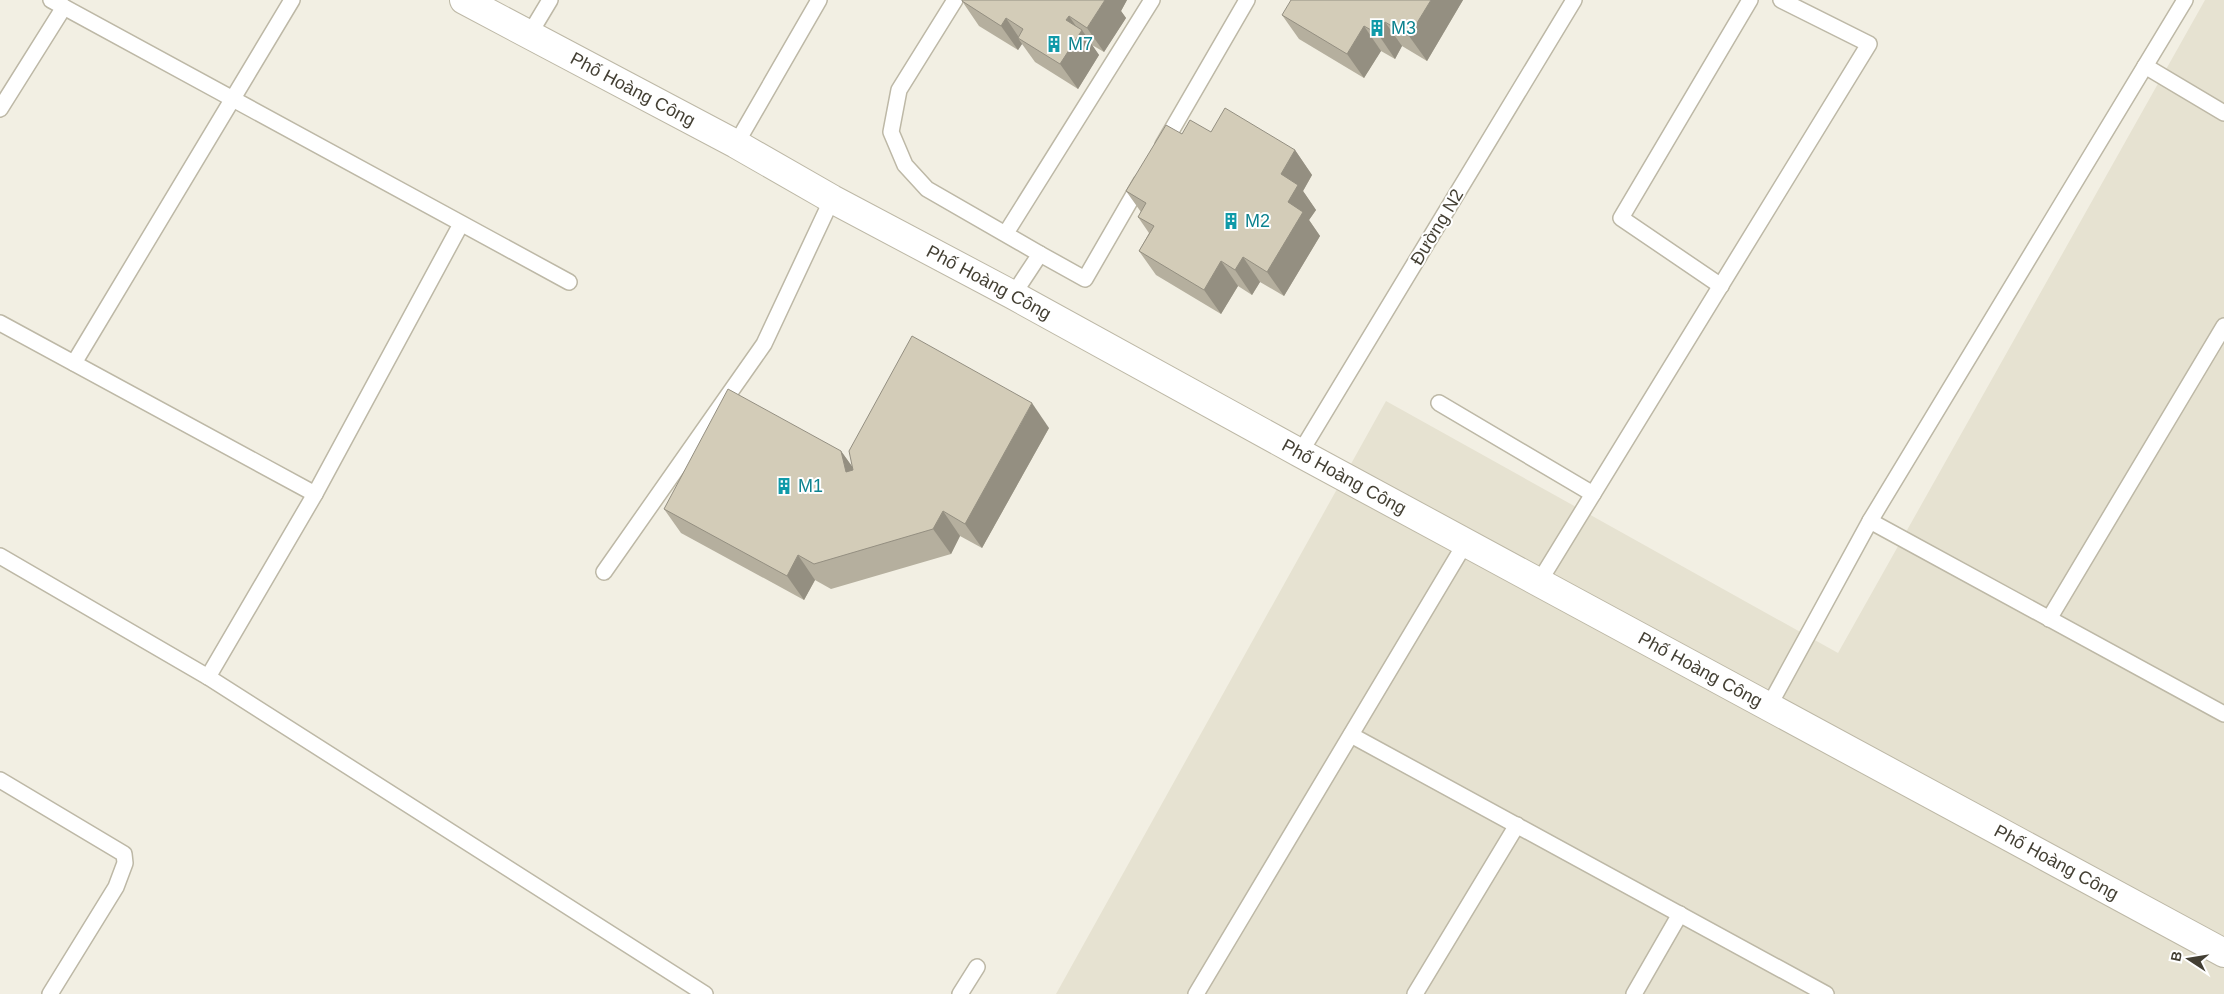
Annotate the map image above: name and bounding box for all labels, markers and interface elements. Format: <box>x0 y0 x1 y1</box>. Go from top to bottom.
building icon: M3 <box>1367 18 1387 38</box>
place label: M3 <box>1391 18 1416 38</box>
building icon: M7 <box>1044 34 1064 54</box>
place label: M7 <box>1068 34 1093 54</box>
street label: Phố Hoàng Công <box>567 48 699 131</box>
street label: Đường N2 <box>1407 185 1467 269</box>
building icon: M2 <box>1221 211 1241 231</box>
place label: M2 <box>1245 211 1270 231</box>
street label: Phố Hoàng Công <box>923 241 1054 324</box>
street label: Phố Hoàng Công <box>1279 435 1410 519</box>
building icon: M1 <box>774 476 794 496</box>
place label: M1 <box>798 476 823 496</box>
street label: Phố Hoàng Công <box>1635 628 1766 711</box>
street label: Phố Hoàng Công <box>1991 821 2122 904</box>
north arrow <box>2164 934 2214 984</box>
text: B <box>2167 950 2185 963</box>

